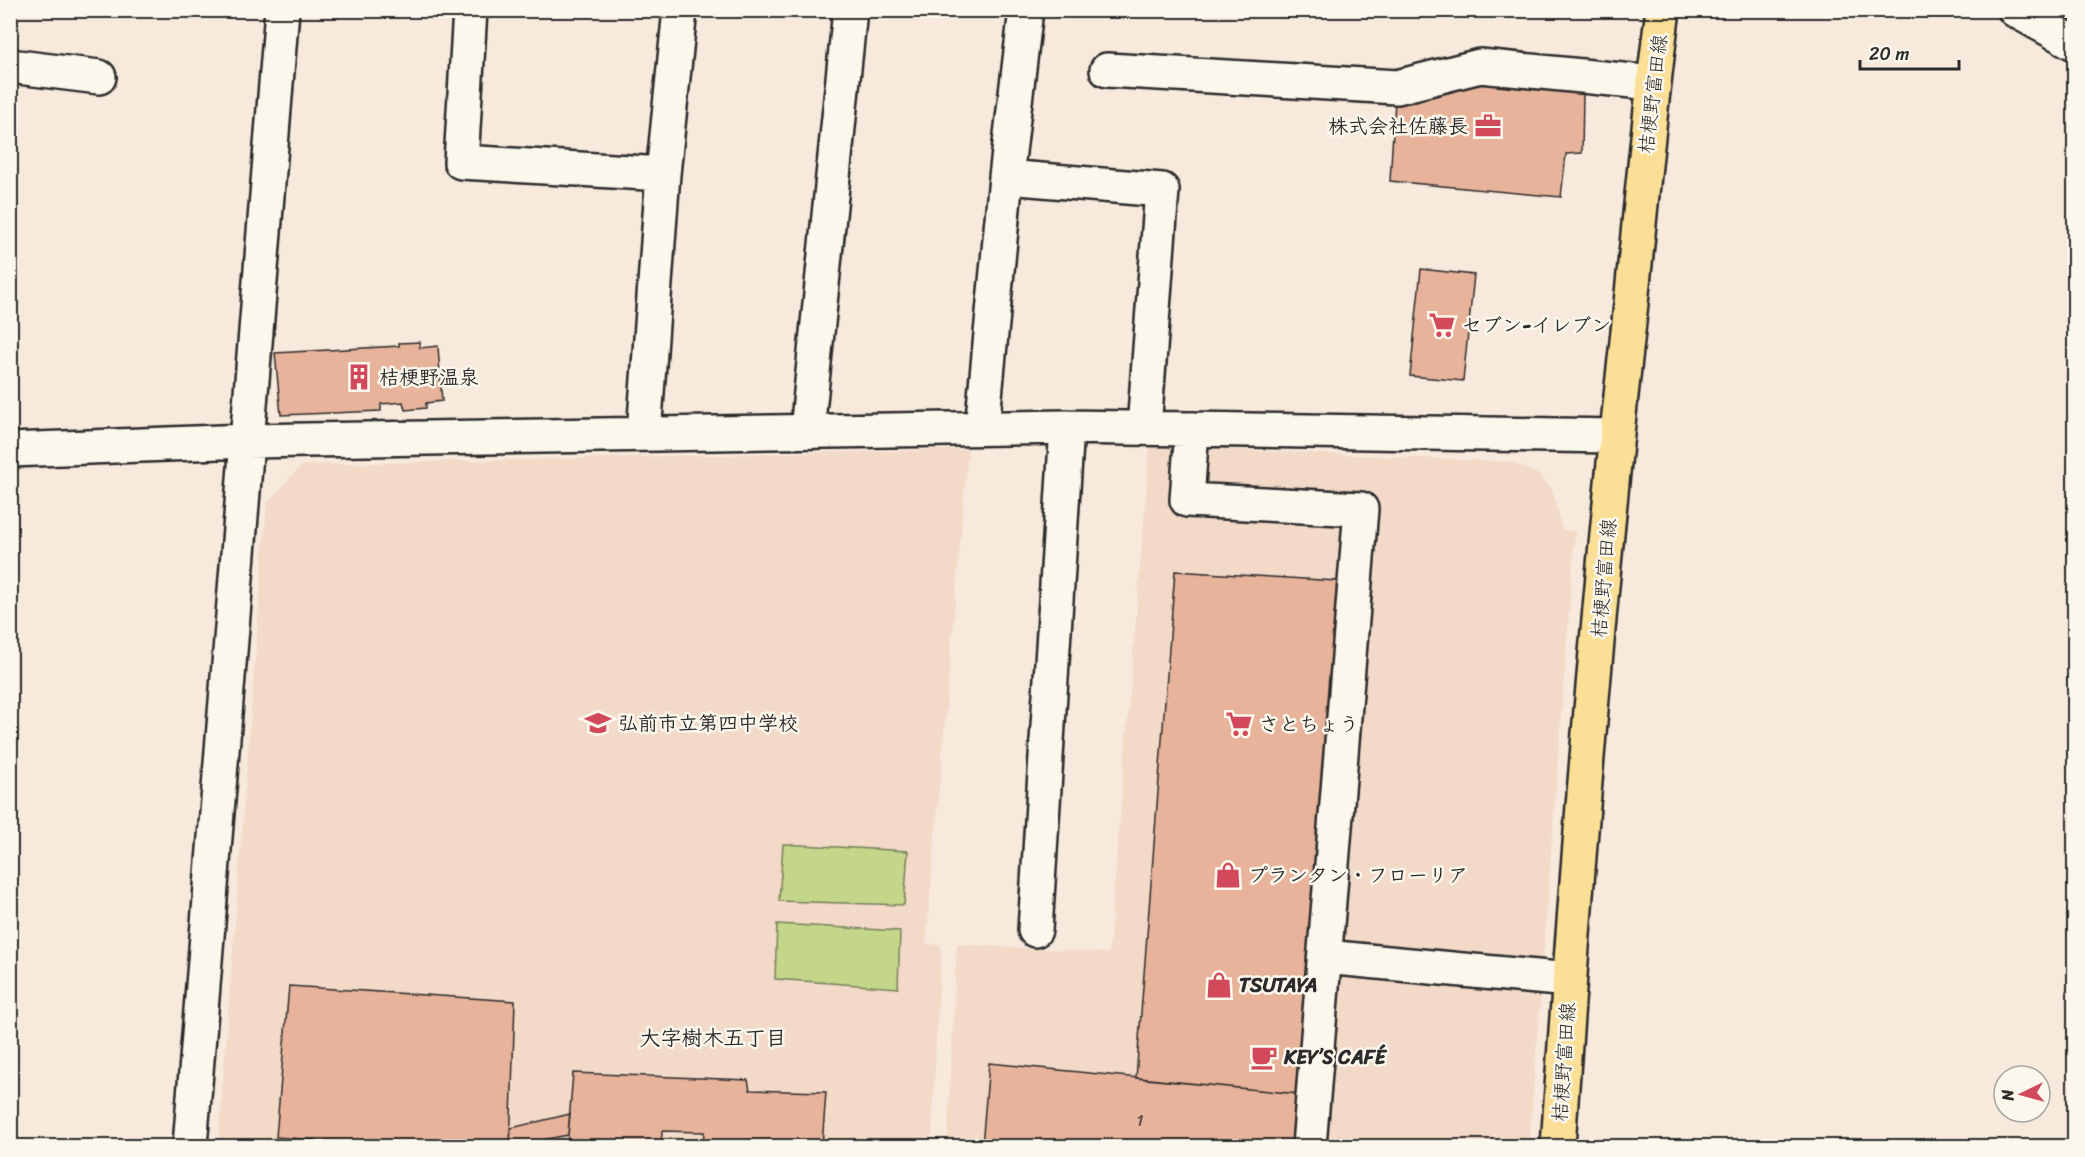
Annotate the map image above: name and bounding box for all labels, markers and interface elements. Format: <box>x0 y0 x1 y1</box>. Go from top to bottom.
street label: 桔梗野富田線 <box>1628 32 1678 156</box>
scale bar <box>1860 33 1959 71</box>
text: 20 m <box>1869 38 1909 70</box>
place label: 株式会社佐藤長 <box>1328 109 1468 144</box>
office icon: 株式会社佐藤長 <box>1473 111 1503 141</box>
place label: セブン-イレブン <box>1462 308 1611 343</box>
supermarket icon: セブン-イレブン <box>1427 310 1457 340</box>
place label: 桔梗野温泉 <box>379 360 479 395</box>
building icon: 桔梗野温泉 <box>344 362 374 392</box>
street label: 桔梗野富田線 <box>1581 517 1627 639</box>
place label: 弘前市立第四中学校 <box>618 706 798 741</box>
place label: さとちょう <box>1259 707 1359 742</box>
school or university icon: 弘前市立第四中学校 <box>583 708 613 738</box>
supermarket icon: さとちょう <box>1224 709 1254 739</box>
place label: プランタン・フローリア <box>1248 858 1468 893</box>
shop icon: プランタン・フローリア <box>1213 860 1243 890</box>
place label: TSUTAYA <box>1239 968 1317 1003</box>
shop icon: TSUTAYA <box>1204 970 1234 1000</box>
street label: 桔梗野富田線 <box>1542 1001 1586 1123</box>
district label: 大字樹木五丁目 <box>640 1019 787 1057</box>
place label: KEY’S CAFÉ <box>1283 1040 1388 1075</box>
cafe icon: KEY’S CAFÉ <box>1249 1042 1279 1072</box>
north arrow <box>1992 1064 2052 1124</box>
text: N <box>1993 1088 2023 1103</box>
house number: 1 <box>1137 1106 1144 1135</box>

